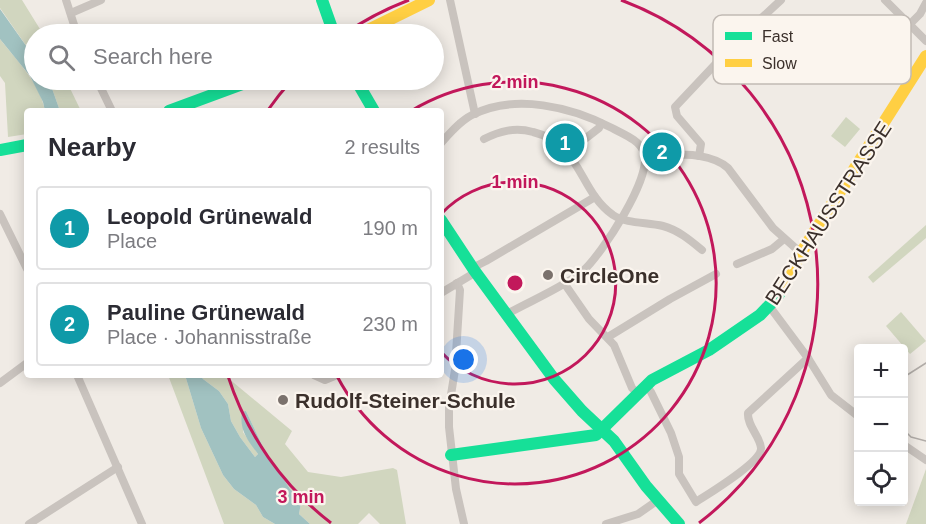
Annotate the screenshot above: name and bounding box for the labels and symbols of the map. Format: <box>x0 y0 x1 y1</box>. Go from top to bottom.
legend <box>713 15 911 84</box>
text: Fast <box>762 28 794 45</box>
text: Slow <box>762 55 797 72</box>
text: 2 min <box>491 72 539 92</box>
street label: BECKHAUSSTRASSE <box>760 117 896 309</box>
pin: 1 <box>546 120 584 166</box>
pin: 2 <box>642 130 682 174</box>
text: 1 min <box>491 172 539 192</box>
place label: CircleOne <box>560 264 659 287</box>
marker: CircleOne <box>541 268 555 282</box>
centre of rings <box>505 273 525 293</box>
your location <box>449 345 478 374</box>
place label: Rudolf-Steiner-Schule <box>295 389 516 412</box>
marker: Rudolf-Steiner-Schule <box>276 393 290 407</box>
text: 3 min <box>277 487 325 507</box>

